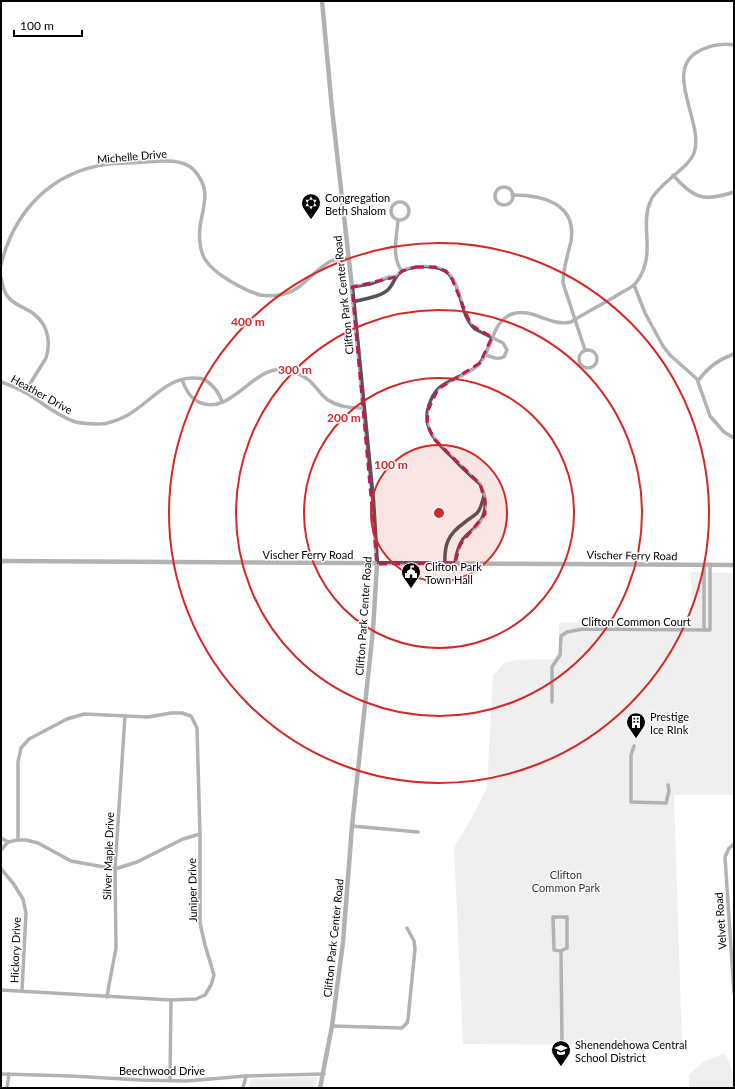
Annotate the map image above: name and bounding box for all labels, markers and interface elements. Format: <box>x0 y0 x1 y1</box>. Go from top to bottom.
scale bar <box>14 12 82 38</box>
text: 100 m <box>20 18 54 33</box>
street label: Michelle Drive <box>97 146 168 166</box>
place label: Congregation Beth Shalom <box>325 191 390 217</box>
synagogue icon: Congregation Beth Shalom <box>300 192 322 220</box>
street label: Clifton Park Center Road <box>330 235 356 355</box>
text: 400 m <box>231 314 265 329</box>
text: 300 m <box>278 362 312 377</box>
street label: Heather Drive <box>9 372 75 416</box>
text: 200 m <box>327 410 361 425</box>
text: 100 m <box>374 457 408 472</box>
centre of rings <box>432 506 446 520</box>
street label: Vischer Ferry Road <box>263 548 353 561</box>
street label: Vischer Ferry Road <box>586 548 678 562</box>
street label: Clifton Park Center Road <box>352 556 374 676</box>
place label: Clifton Park Town Hall <box>425 560 482 586</box>
public building icon: Clifton Park Town Hall <box>400 561 422 589</box>
street label: Clifton Common Court <box>581 615 691 628</box>
place label: Prestige Ice RInk <box>650 710 689 736</box>
building icon: Prestige Ice RInk <box>625 711 647 739</box>
street label: Silver Maple Drive <box>100 812 116 900</box>
street label: Juniper Drive <box>185 858 199 922</box>
park label: Clifton Common Park <box>532 868 601 894</box>
street label: Clifton Park Center Road <box>320 878 346 998</box>
street label: Velvet Road <box>712 892 728 950</box>
street label: Hickory Drive <box>7 917 23 983</box>
place label: Shenendehowa Central School District <box>575 1038 687 1064</box>
school or university icon: Shenendehowa Central School District <box>550 1039 572 1067</box>
street label: Beechwood Drive <box>119 1064 205 1077</box>

